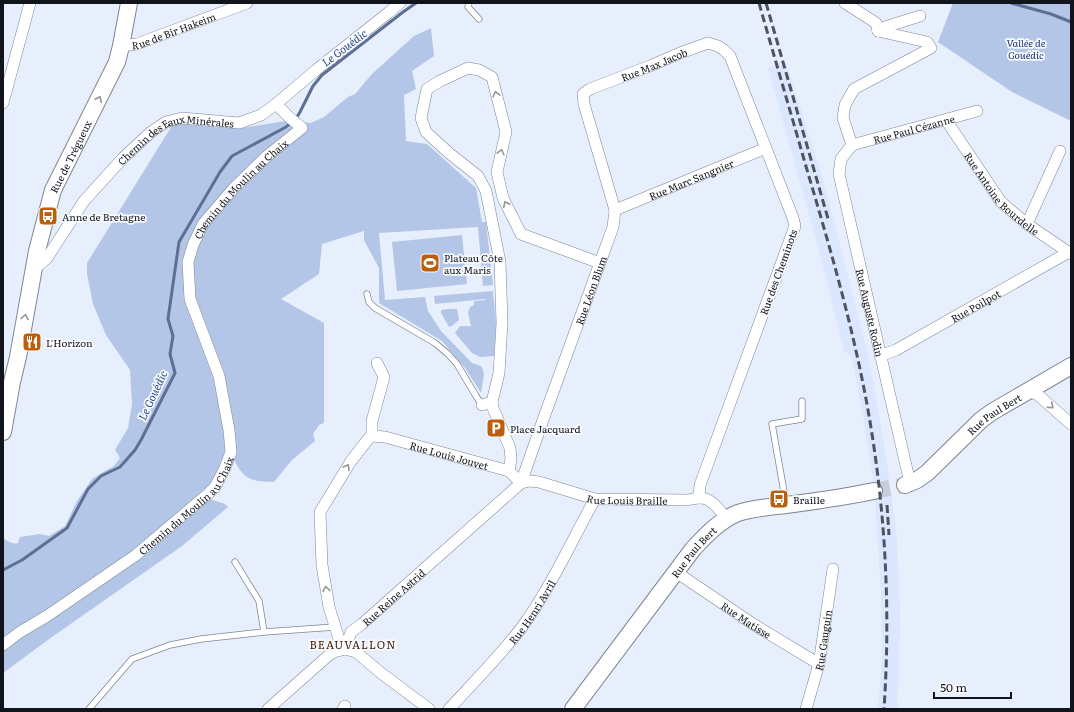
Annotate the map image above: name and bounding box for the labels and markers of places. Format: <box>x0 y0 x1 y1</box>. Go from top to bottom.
bus stop icon: Anne de Bretagne <box>37 205 59 227</box>
place label: Anne de Bretagne <box>62 209 146 224</box>
place label: Plateau Côte aux Maris <box>444 250 503 277</box>
sports icon: Plateau Côte aux Maris <box>419 252 441 274</box>
restaurant icon: L'Horizon <box>21 331 43 353</box>
place label: L'Horizon <box>46 335 93 350</box>
parking icon: Place Jacquard <box>485 417 507 439</box>
place label: Place Jacquard <box>510 421 581 436</box>
bus stop icon: Braille <box>768 488 790 510</box>
place label: Braille <box>793 492 825 507</box>

